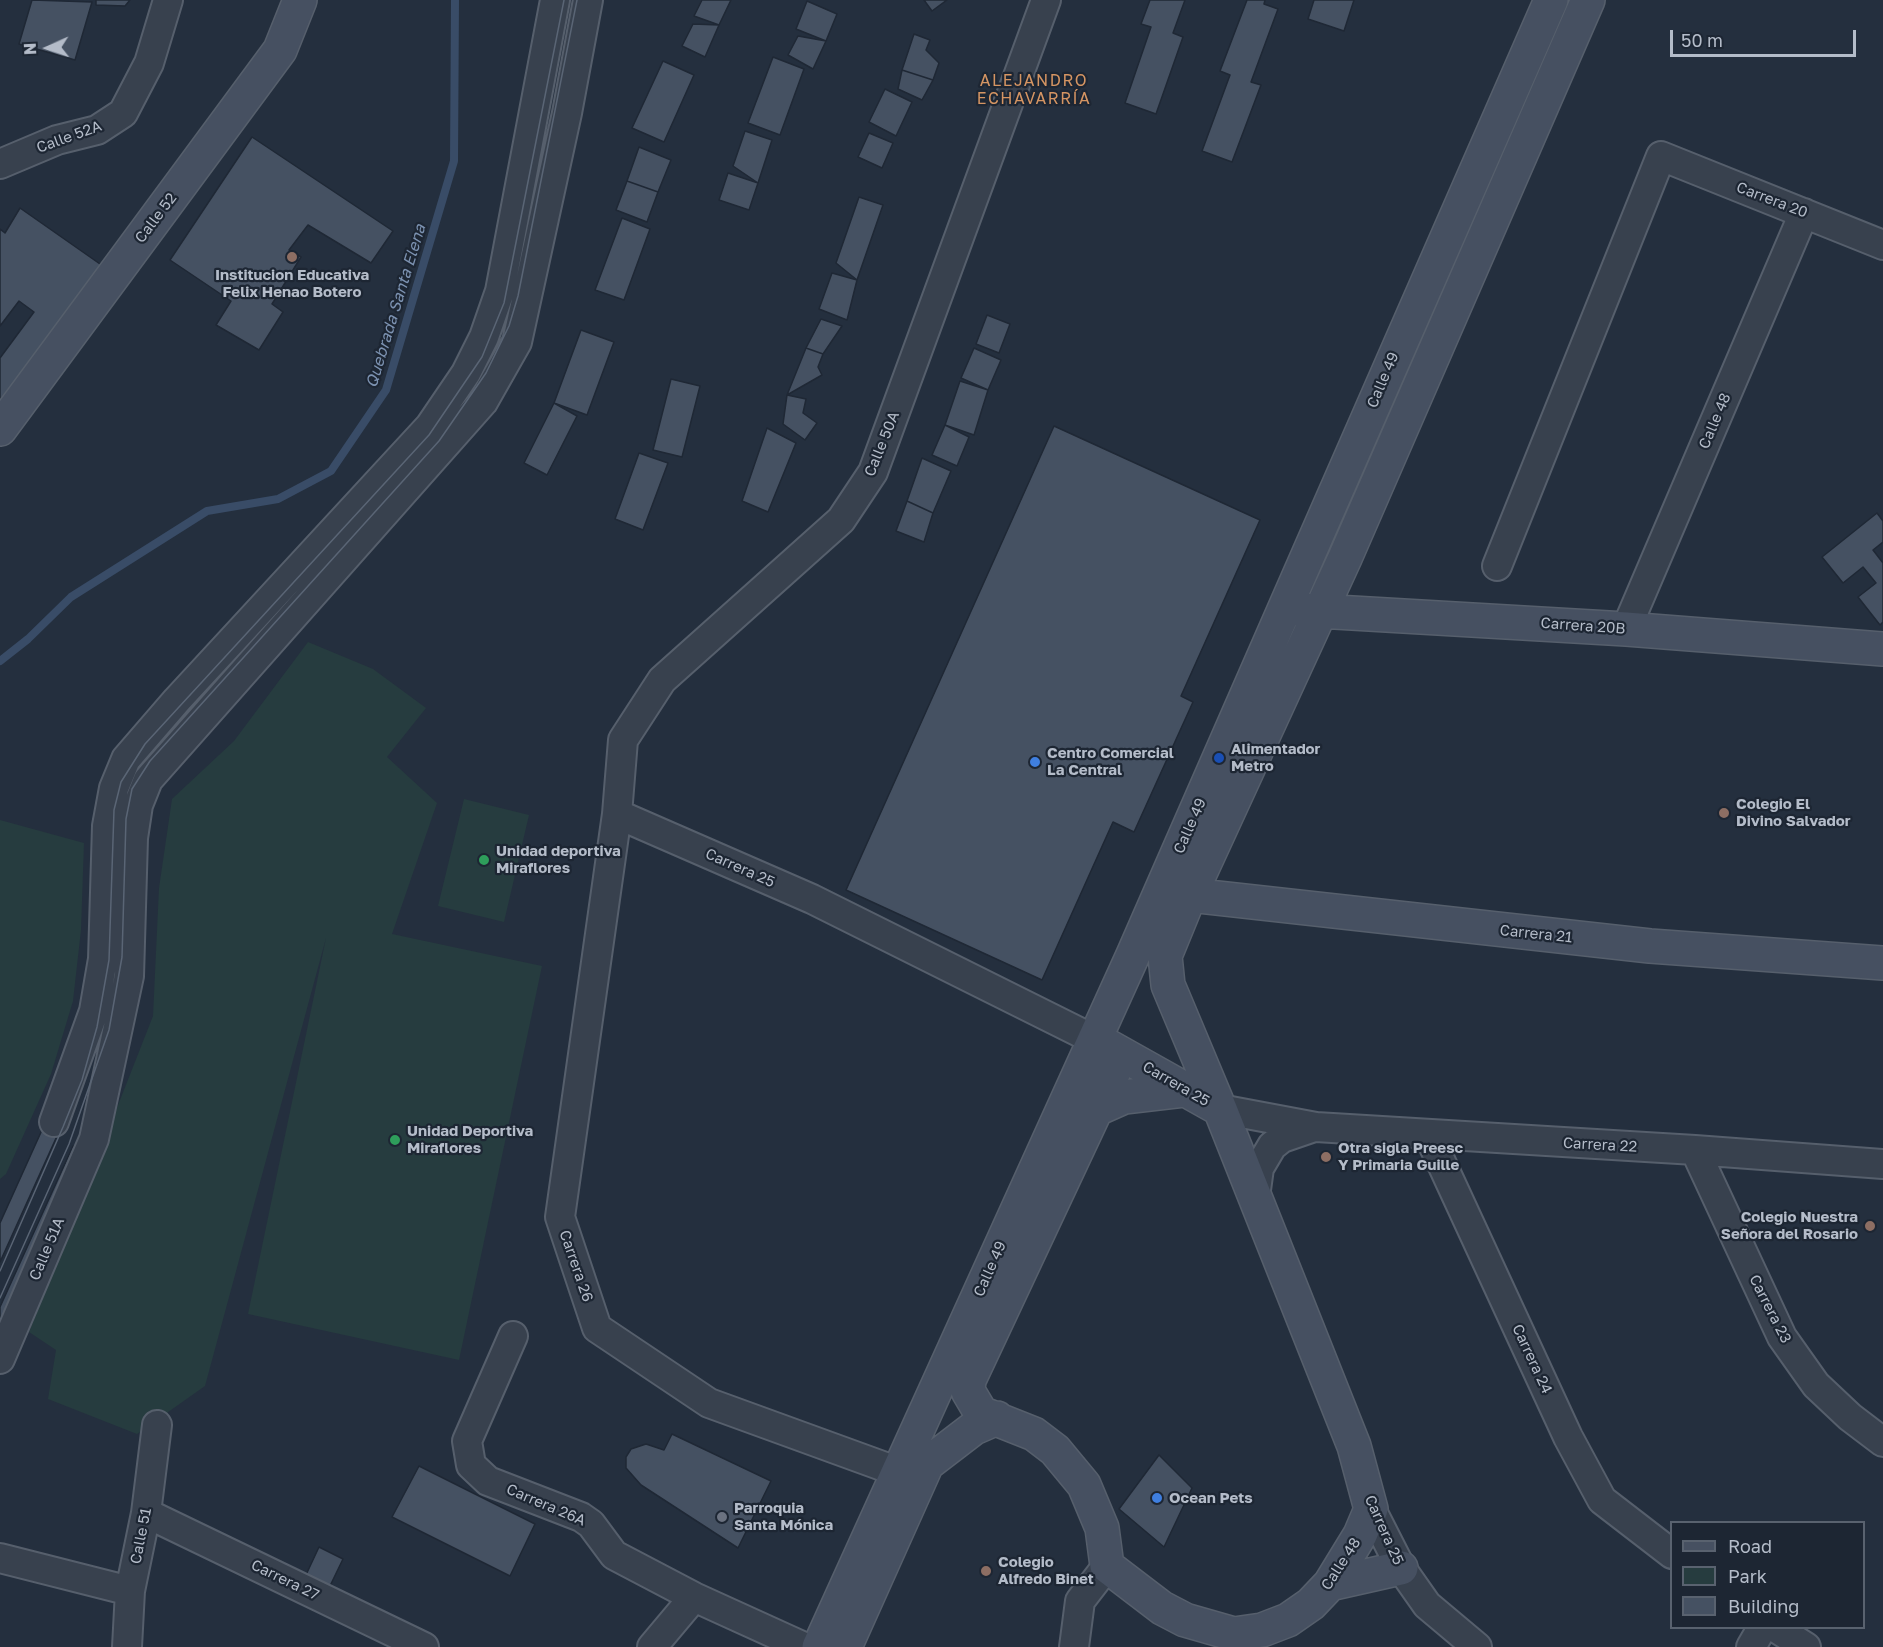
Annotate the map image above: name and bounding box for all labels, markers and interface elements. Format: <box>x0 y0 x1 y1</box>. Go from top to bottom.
north arrow <box>18 18 78 78</box>
scale bar <box>1673 18 1859 56</box>
text: 50 m <box>1681 29 1723 51</box>
text: N <box>20 42 40 56</box>
district label: ALEJANDRO ECHAVARRÍA <box>977 71 1091 109</box>
street label: Calle 52A <box>34 117 104 157</box>
street label: Carrera 20 <box>1734 178 1810 222</box>
street label: Calle 52 <box>131 189 181 247</box>
water label: Quebrada Santa Elena <box>362 222 430 390</box>
marker: Institucion Educativa Felix Henao Botero <box>285 250 299 264</box>
place label: Institucion Educativa Felix Henao Botero <box>215 266 369 301</box>
street label: Calle 49 <box>1363 349 1403 411</box>
street label: Calle 48 <box>1695 390 1735 452</box>
street label: Calle 50A <box>861 409 903 479</box>
street label: Carrera 20B <box>1540 614 1626 638</box>
place label: Alimentador Metro <box>1231 740 1320 775</box>
place label: Centro Comercial La Central <box>1047 744 1174 779</box>
marker: Alimentador Metro <box>1212 751 1226 765</box>
marker: Centro Comercial La Central <box>1028 755 1042 769</box>
street label: Calle 49 <box>1170 795 1210 857</box>
place label: Colegio El Divino Salvador <box>1736 795 1850 830</box>
marker: Colegio El Divino Salvador <box>1717 806 1731 820</box>
place label: Unidad deportiva Miraflores <box>496 842 621 877</box>
street label: Carrera 25 <box>702 845 778 891</box>
marker: Unidad deportiva Miraflores <box>477 853 491 867</box>
street label: Carrera 21 <box>1499 921 1573 947</box>
street label: Carrera 25 <box>1139 1058 1213 1110</box>
place label: Unidad Deportiva Miraflores <box>407 1122 533 1157</box>
marker: Unidad Deportiva Miraflores <box>388 1133 402 1147</box>
street label: Carrera 22 <box>1562 1134 1638 1156</box>
place label: Otra sigla Preesc Y Primaria Guille <box>1338 1139 1463 1174</box>
marker: Otra sigla Preesc Y Primaria Guille <box>1319 1150 1333 1164</box>
place label: Colegio Nuestra Señora del Rosario <box>1721 1208 1858 1243</box>
street label: Calle 51A <box>26 1215 68 1283</box>
marker: Colegio Nuestra Señora del Rosario <box>1863 1219 1877 1233</box>
street label: Carrera 26 <box>555 1228 597 1304</box>
street label: Calle 49 <box>970 1238 1010 1300</box>
street label: Carrera 23 <box>1745 1272 1795 1346</box>
street label: Carrera 24 <box>1508 1321 1556 1397</box>
street label: Carrera 26A <box>504 1480 588 1530</box>
place label: Ocean Pets <box>1169 1489 1253 1507</box>
marker: Ocean Pets <box>1150 1491 1164 1505</box>
street label: Carrera 25 <box>1361 1492 1407 1568</box>
place label: Parroquia Santa Mónica <box>734 1499 833 1534</box>
street label: Calle 51 <box>127 1507 155 1565</box>
marker: Parroquia Santa Mónica <box>715 1510 729 1524</box>
legend <box>1670 1521 1865 1629</box>
street label: Calle 48 <box>1317 1534 1365 1594</box>
text: Road <box>1728 1535 1772 1557</box>
place label: Colegio Alfredo Binet <box>998 1553 1094 1588</box>
street label: Carrera 27 <box>248 1556 322 1604</box>
marker: Colegio Alfredo Binet <box>979 1564 993 1578</box>
text: Park <box>1728 1565 1767 1587</box>
text: Building <box>1728 1595 1799 1617</box>

